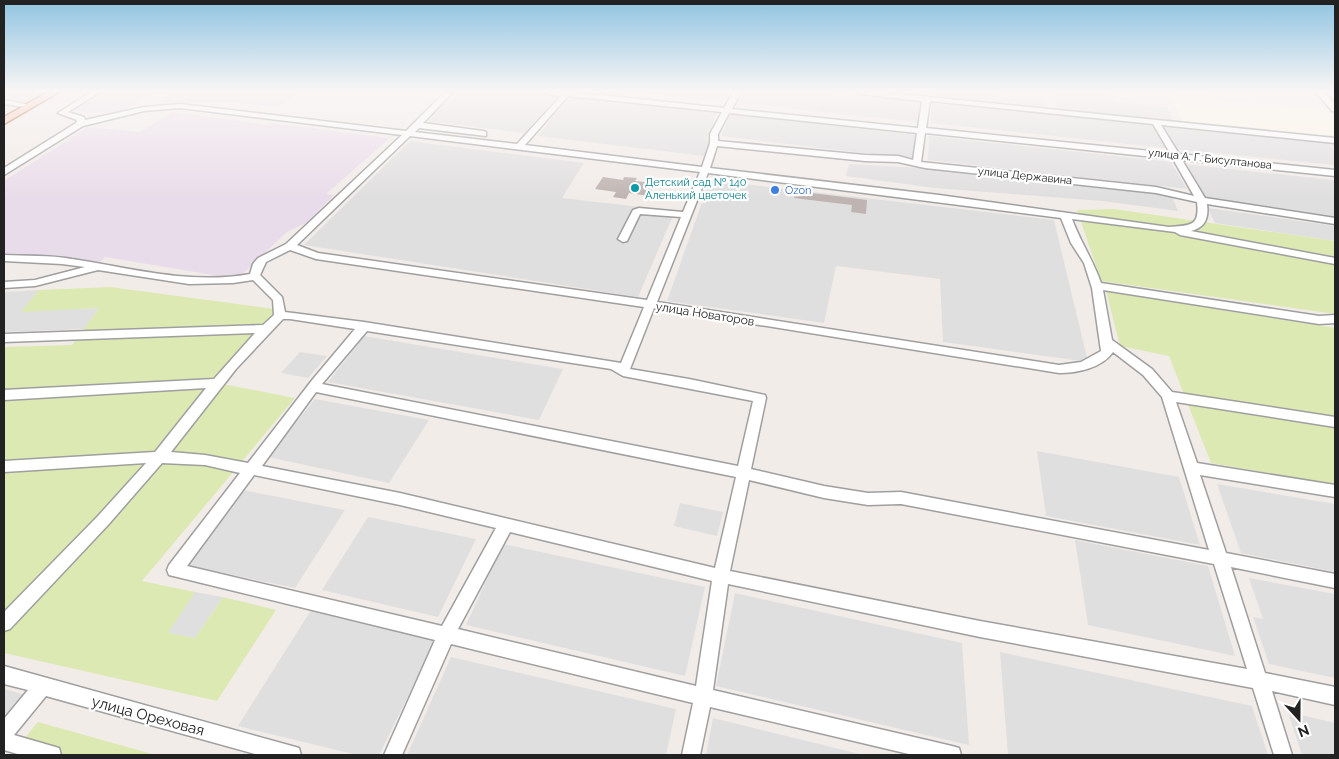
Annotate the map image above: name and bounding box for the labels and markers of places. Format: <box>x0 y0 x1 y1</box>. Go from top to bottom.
place label: Детский сад № 140 Аленький цветочек <box>645 176 747 202</box>
marker: Детский сад № 140 Аленький цветочек <box>629 182 641 194</box>
marker: Ozon <box>769 184 781 196</box>
place label: Ozon <box>785 184 812 197</box>

